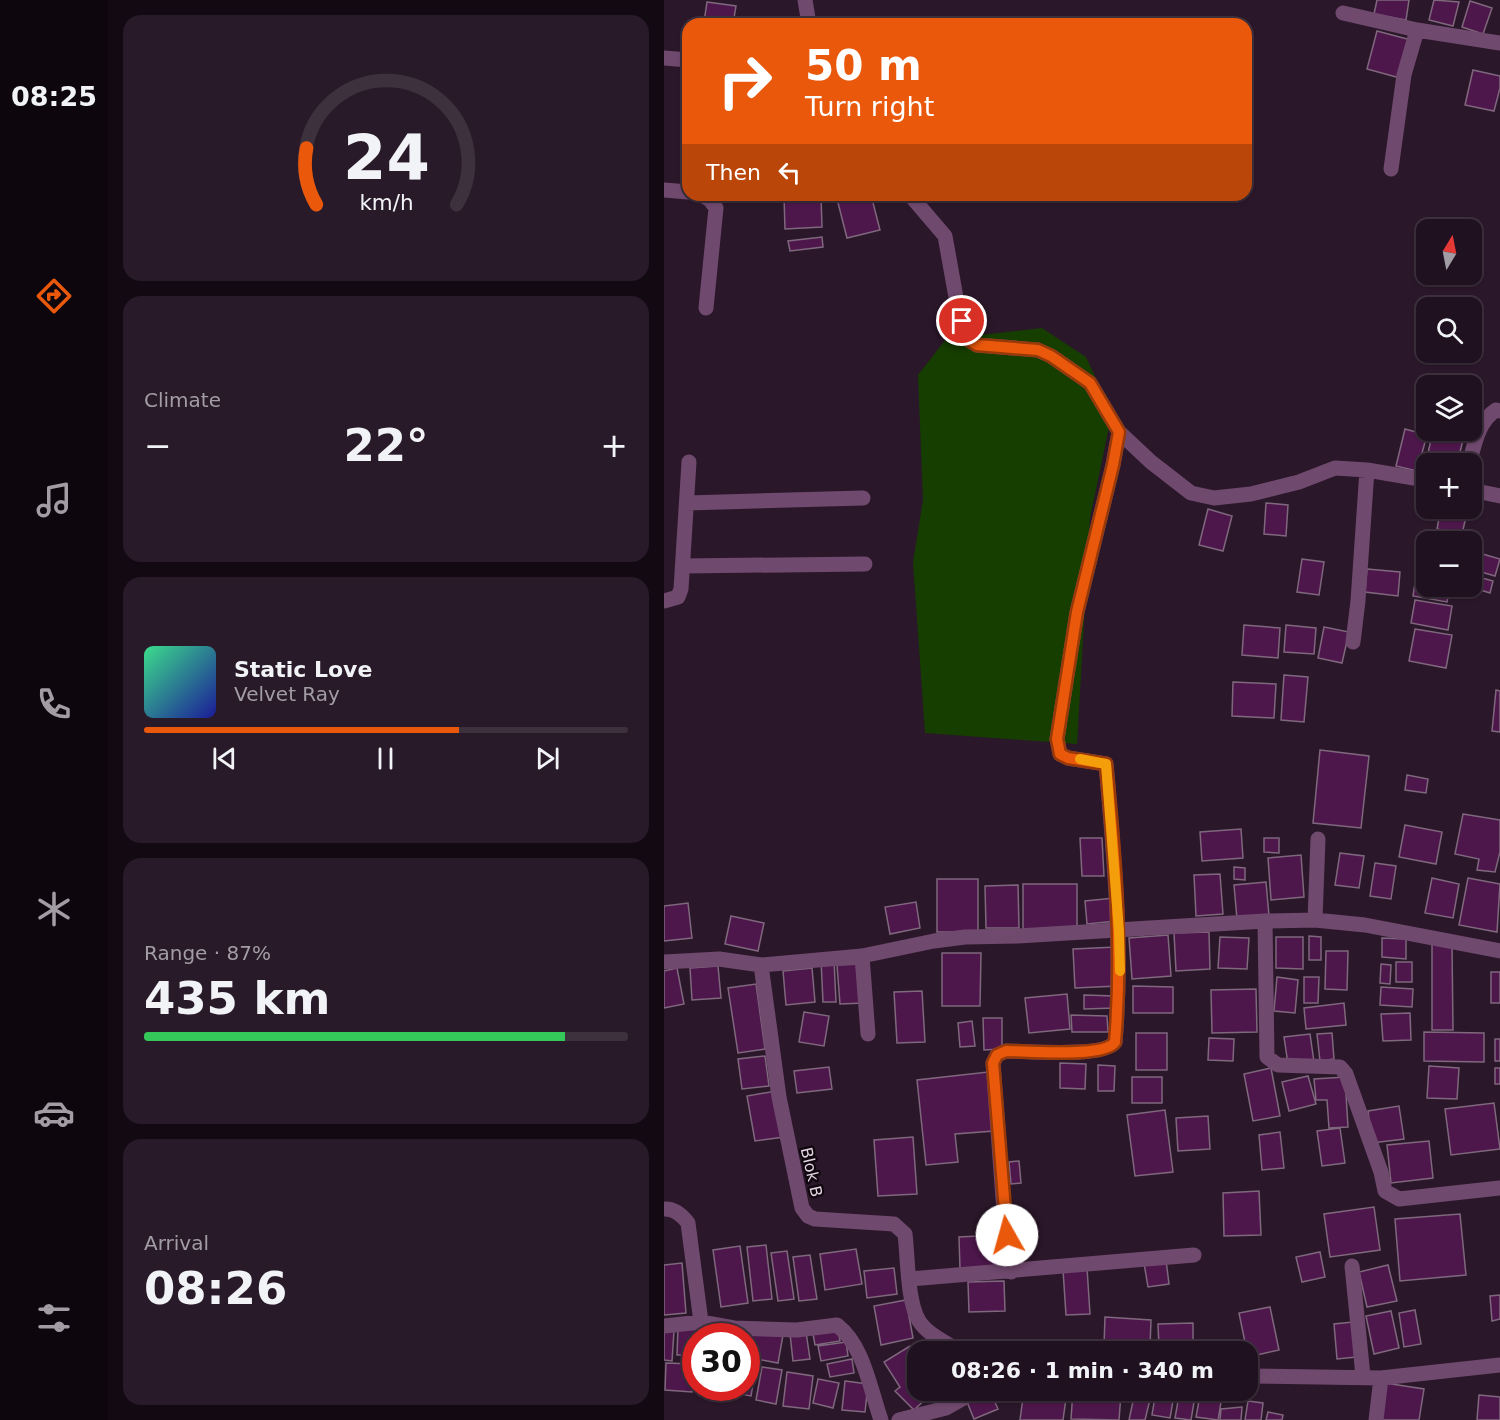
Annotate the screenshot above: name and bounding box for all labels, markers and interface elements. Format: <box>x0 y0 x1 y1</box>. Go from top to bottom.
text: 50 m <box>805 41 922 90</box>
icon: right <box>706 42 784 120</box>
text: 08:25 <box>11 81 97 112</box>
text: Turn right <box>805 91 934 122</box>
text: 24 <box>343 121 429 194</box>
icon: left <box>773 156 806 189</box>
text: Then <box>706 160 761 185</box>
text: km/h <box>359 190 413 215</box>
north arrow <box>1416 219 1482 285</box>
map controls <box>1416 219 1482 597</box>
icon: directions <box>33 275 75 317</box>
pin <box>936 295 987 346</box>
button: search <box>1416 297 1482 363</box>
icon: arrive <box>945 304 978 337</box>
button: layers <box>1416 375 1482 441</box>
text: Climate <box>144 388 221 412</box>
text: 22° <box>343 419 429 472</box>
text: − <box>144 426 172 465</box>
text: + <box>600 426 628 465</box>
button: + <box>1416 453 1482 519</box>
icon: music <box>33 479 75 521</box>
button: − <box>1416 531 1482 597</box>
text: Static Love <box>234 657 372 682</box>
text: Velvet Ray <box>234 682 340 706</box>
icon: phone <box>33 683 75 725</box>
icon: previous <box>208 742 241 775</box>
icon: pause <box>369 742 402 775</box>
icon: next <box>531 742 564 775</box>
icon: climate <box>33 888 75 930</box>
text: Range · 87% <box>144 941 271 965</box>
text: 435 km <box>144 972 330 1025</box>
icon: car <box>33 1092 75 1134</box>
street label: Blok B <box>797 1145 826 1199</box>
position arrow <box>975 1203 1039 1267</box>
text: Arrival <box>144 1231 209 1255</box>
text: 08:26 <box>144 1262 287 1315</box>
icon: filters <box>33 1297 75 1339</box>
speed limit sign: 30 <box>682 1323 760 1401</box>
text: 08:26 · 1 min · 340 m <box>951 1358 1214 1383</box>

